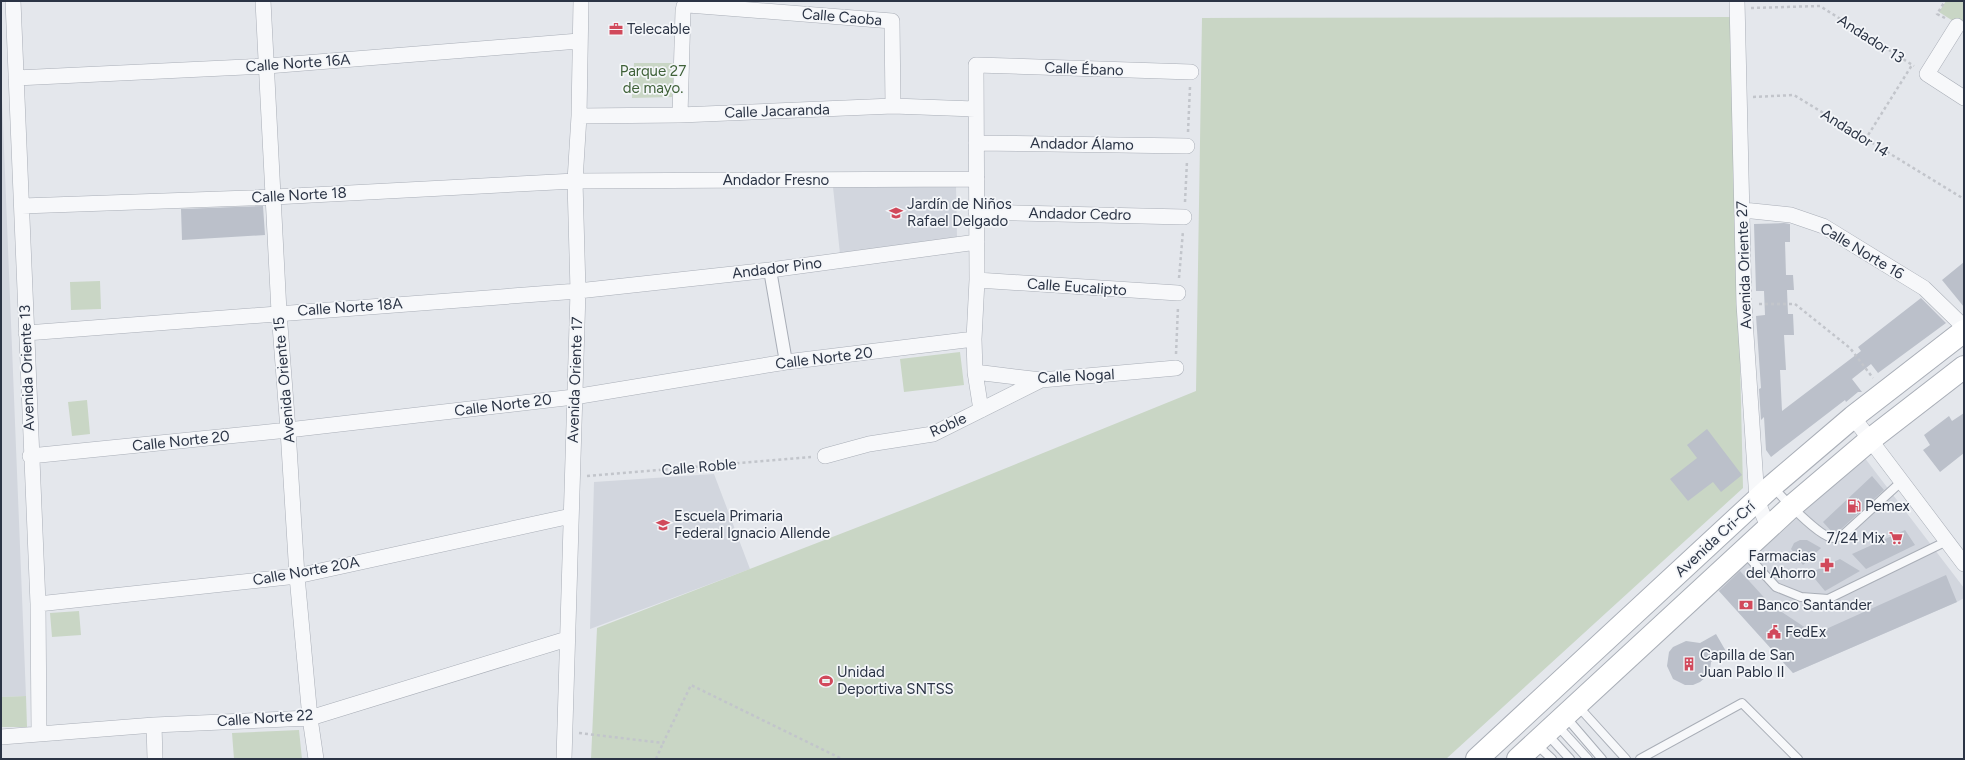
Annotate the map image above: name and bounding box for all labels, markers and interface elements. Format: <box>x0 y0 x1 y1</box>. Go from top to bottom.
street label: Calle Caoba <box>801 5 883 29</box>
street label: Andador 13 <box>1834 11 1908 67</box>
place label: Telecable <box>627 20 690 38</box>
office icon: Telecable <box>608 21 624 37</box>
street label: Calle Norte 16A <box>245 50 351 76</box>
street label: Calle Ébano <box>1044 59 1124 79</box>
park label: Parque 27 de mayo. <box>620 62 686 97</box>
street label: Calle Jacaranda <box>724 100 830 122</box>
street label: Andador 14 <box>1818 105 1892 161</box>
street label: Andador Álamo <box>1030 134 1134 154</box>
street label: Andador Fresno <box>723 171 830 189</box>
street label: Calle Norte 18 <box>251 184 347 206</box>
place label: Jardín de Niños Rafael Delgado <box>907 195 1012 230</box>
street label: Avenida Oriente 27 <box>1733 200 1755 330</box>
street label: Andador Cedro <box>1028 204 1132 224</box>
school or university icon: Jardín de Niños Rafael Delgado <box>888 205 904 221</box>
street label: Calle Norte 16 <box>1817 219 1908 283</box>
street label: Andador Pino <box>731 254 823 282</box>
street label: Calle Eucalipto <box>1027 275 1128 299</box>
street label: Calle Norte 18A <box>297 294 403 320</box>
street label: Avenida Oriente 13 <box>16 305 38 431</box>
street label: Avenida Oriente 15 <box>270 316 298 444</box>
street label: Avenida Oriente 17 <box>564 317 586 443</box>
street label: Calle Norte 20 <box>774 343 874 373</box>
street label: Calle Nogal <box>1037 365 1115 387</box>
street label: Calle Norte 20 <box>453 390 553 420</box>
street label: Roble <box>927 409 969 441</box>
street label: Calle Norte 20 <box>131 427 231 455</box>
street label: Calle Roble <box>661 455 737 479</box>
street label: Avenida Cri-Crí <box>1671 496 1760 581</box>
place label: Pemex <box>1865 497 1910 515</box>
fuel station icon: Pemex <box>1846 498 1862 514</box>
place label: Escuela Primaria Federal Ignacio Allende <box>674 507 830 542</box>
school or university icon: Escuela Primaria Federal Ignacio Allende <box>655 517 671 533</box>
place label: 7/24 Mix <box>1826 529 1885 547</box>
supermarket icon: 7/24 Mix <box>1888 530 1904 546</box>
place label: Farmacias del Ahorro <box>1746 547 1816 582</box>
street label: Calle Norte 20A <box>251 553 361 589</box>
pharmacy icon: Farmacias del Ahorro <box>1819 557 1835 573</box>
place label: Banco Santander <box>1757 596 1872 614</box>
bank icon: Banco Santander <box>1738 597 1754 613</box>
place label: FedEx <box>1785 623 1826 641</box>
public building icon: FedEx <box>1766 624 1782 640</box>
place label: Capilla de San Juan Pablo II <box>1700 646 1795 681</box>
building icon: Capilla de San Juan Pablo II <box>1681 656 1697 672</box>
place label: Unidad Deportiva SNTSS <box>837 663 954 698</box>
sports icon: Unidad Deportiva SNTSS <box>818 673 834 689</box>
street label: Calle Norte 22 <box>216 706 314 730</box>

